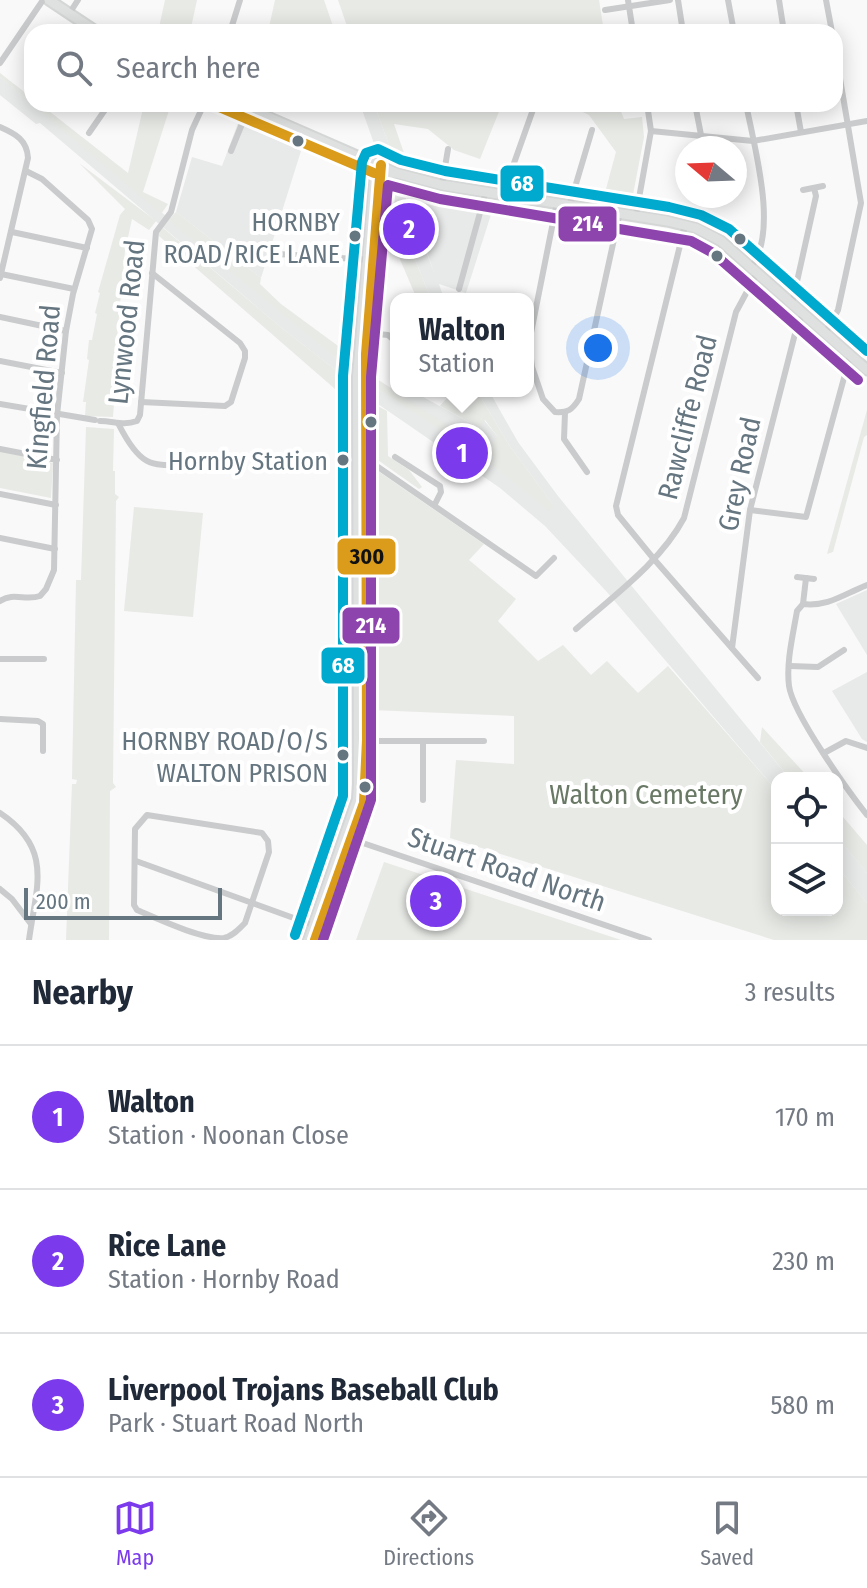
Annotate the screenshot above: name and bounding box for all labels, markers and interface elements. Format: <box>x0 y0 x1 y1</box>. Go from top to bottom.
search box <box>24 24 843 112</box>
icon: search <box>52 46 96 90</box>
text: Search here <box>116 50 261 86</box>
unlabelled marker <box>290 133 306 149</box>
north arrow <box>675 136 747 208</box>
line badge: 68 <box>499 164 545 203</box>
text: 68 <box>510 170 534 197</box>
pin: 2 <box>383 199 435 259</box>
line badge: 214 <box>557 205 618 243</box>
place label: HORNBY ROAD/RICE LANE <box>163 207 340 270</box>
text: 214 <box>572 210 603 237</box>
marker: HORNBY ROAD/RICE LANE <box>347 228 363 244</box>
unlabelled marker <box>732 231 748 247</box>
street label: Lynwood Road <box>101 238 152 406</box>
unlabelled marker <box>709 248 725 264</box>
popup <box>390 293 534 397</box>
street label: Kingfield Road <box>20 303 67 471</box>
text: Walton <box>419 312 505 348</box>
your location <box>578 328 618 368</box>
street label: Rawcliffe Road <box>651 331 724 503</box>
text: Station <box>419 348 495 379</box>
unlabelled marker <box>363 414 379 430</box>
street label: Grey Road <box>711 414 768 534</box>
pin: 1 <box>436 423 488 483</box>
place label: Hornby Station <box>168 446 328 477</box>
marker: Hornby Station <box>335 452 351 468</box>
line badge: 300 <box>336 537 397 576</box>
text: 300 <box>349 543 384 570</box>
line badge: 214 <box>341 606 401 645</box>
text: 214 <box>355 612 386 639</box>
line badge: 68 <box>320 646 366 685</box>
text: 68 <box>331 652 355 679</box>
place label: HORNBY ROAD/O/S WALTON PRISON <box>121 726 328 789</box>
marker: HORNBY ROAD/O/S WALTON PRISON <box>335 747 351 763</box>
map controls <box>771 772 843 916</box>
button: locate <box>771 772 843 844</box>
park label: Walton Cemetery <box>549 778 743 811</box>
unlabelled marker <box>357 779 373 795</box>
street label: Stuart Road North <box>404 820 610 919</box>
button: layers <box>771 844 843 916</box>
pin: 3 <box>410 871 462 931</box>
scale bar <box>24 884 222 920</box>
text: 200 m <box>36 888 91 915</box>
text: Nearby <box>32 972 133 1013</box>
text: 3 results <box>745 977 835 1008</box>
text: Walton <box>108 1084 195 1120</box>
text: 1 <box>53 1102 64 1133</box>
text: 170 m <box>775 1102 835 1133</box>
text: Station · Noonan Close <box>108 1120 349 1151</box>
text: Rice Lane <box>108 1228 226 1264</box>
text: 2 <box>52 1246 64 1277</box>
text: 230 m <box>772 1246 835 1277</box>
text: Station · Hornby Road <box>108 1264 340 1295</box>
text: Liverpool Trojans Baseball Club <box>108 1372 499 1408</box>
text: 3 <box>52 1390 64 1421</box>
text: 580 m <box>770 1390 835 1421</box>
text: Park · Stuart Road North <box>108 1408 364 1439</box>
tab: Map <box>113 1496 157 1571</box>
tab: Directions <box>383 1496 474 1571</box>
tab: Saved <box>700 1496 754 1571</box>

